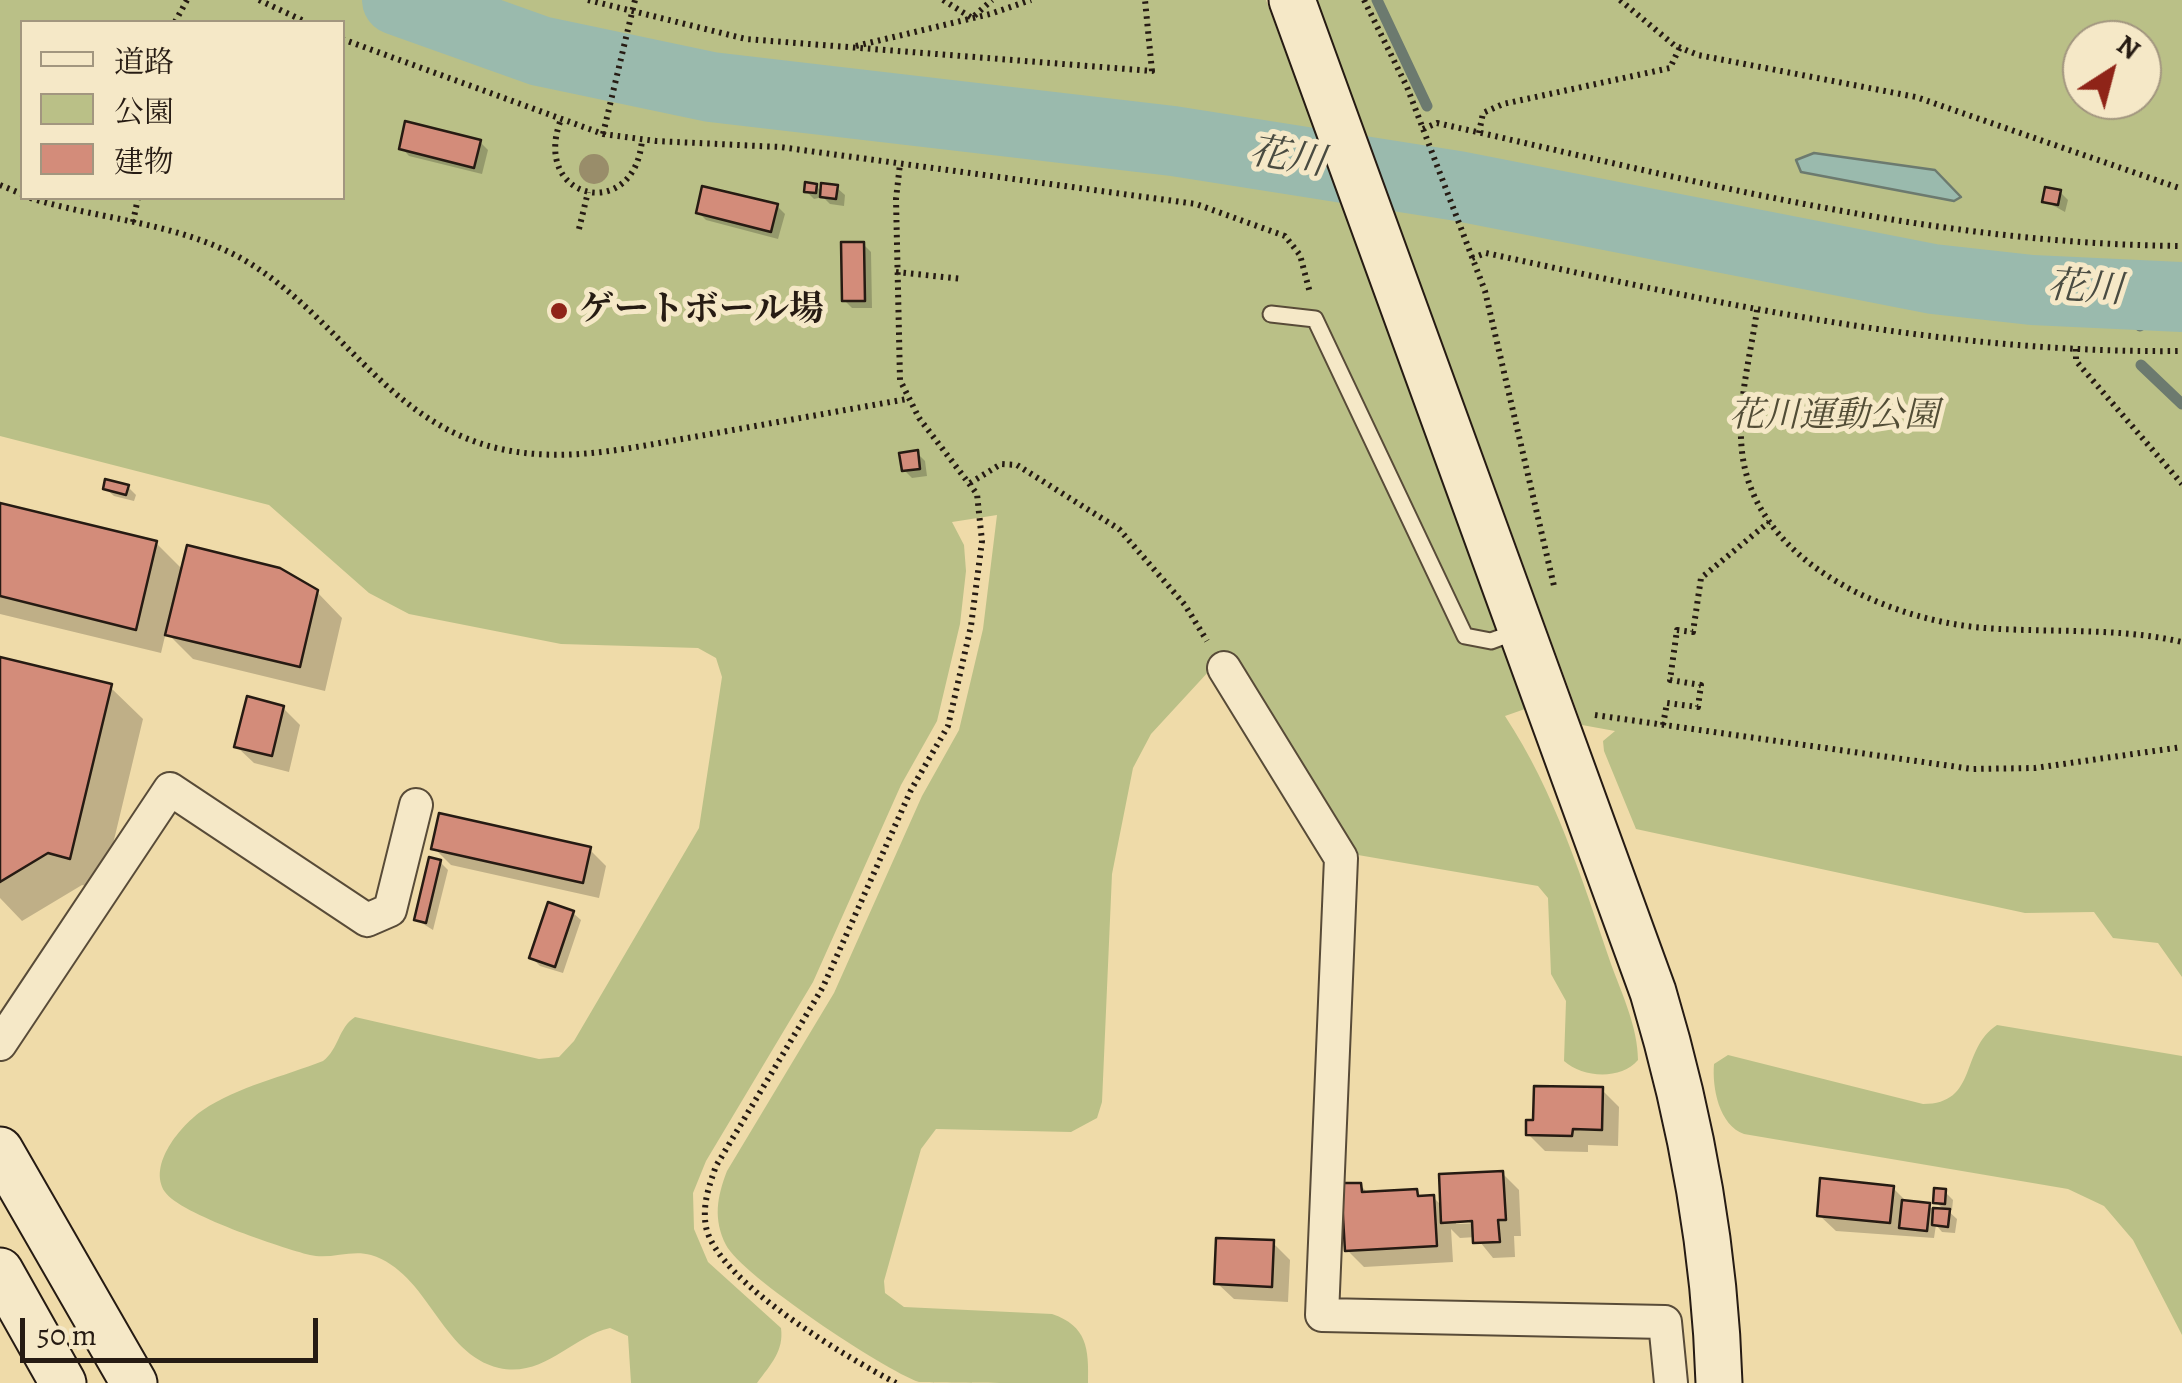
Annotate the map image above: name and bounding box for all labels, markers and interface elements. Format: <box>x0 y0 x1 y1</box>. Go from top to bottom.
legend <box>20 20 345 200</box>
north arrow <box>2062 20 2162 120</box>
text: N <box>2109 26 2148 69</box>
text: 道路 <box>114 42 174 82</box>
text: 公園 <box>114 92 174 132</box>
water label: 花川 <box>1246 131 1328 187</box>
text: 建物 <box>114 142 174 182</box>
water label: 花川 <box>2046 265 2124 315</box>
place label: ゲートボール場 <box>579 290 824 332</box>
marker: ゲートボール場 <box>548 300 570 322</box>
park label: 花川運動公園 <box>1729 396 1939 438</box>
scale bar <box>25 1298 322 1360</box>
text: 50 m <box>37 1315 97 1355</box>

